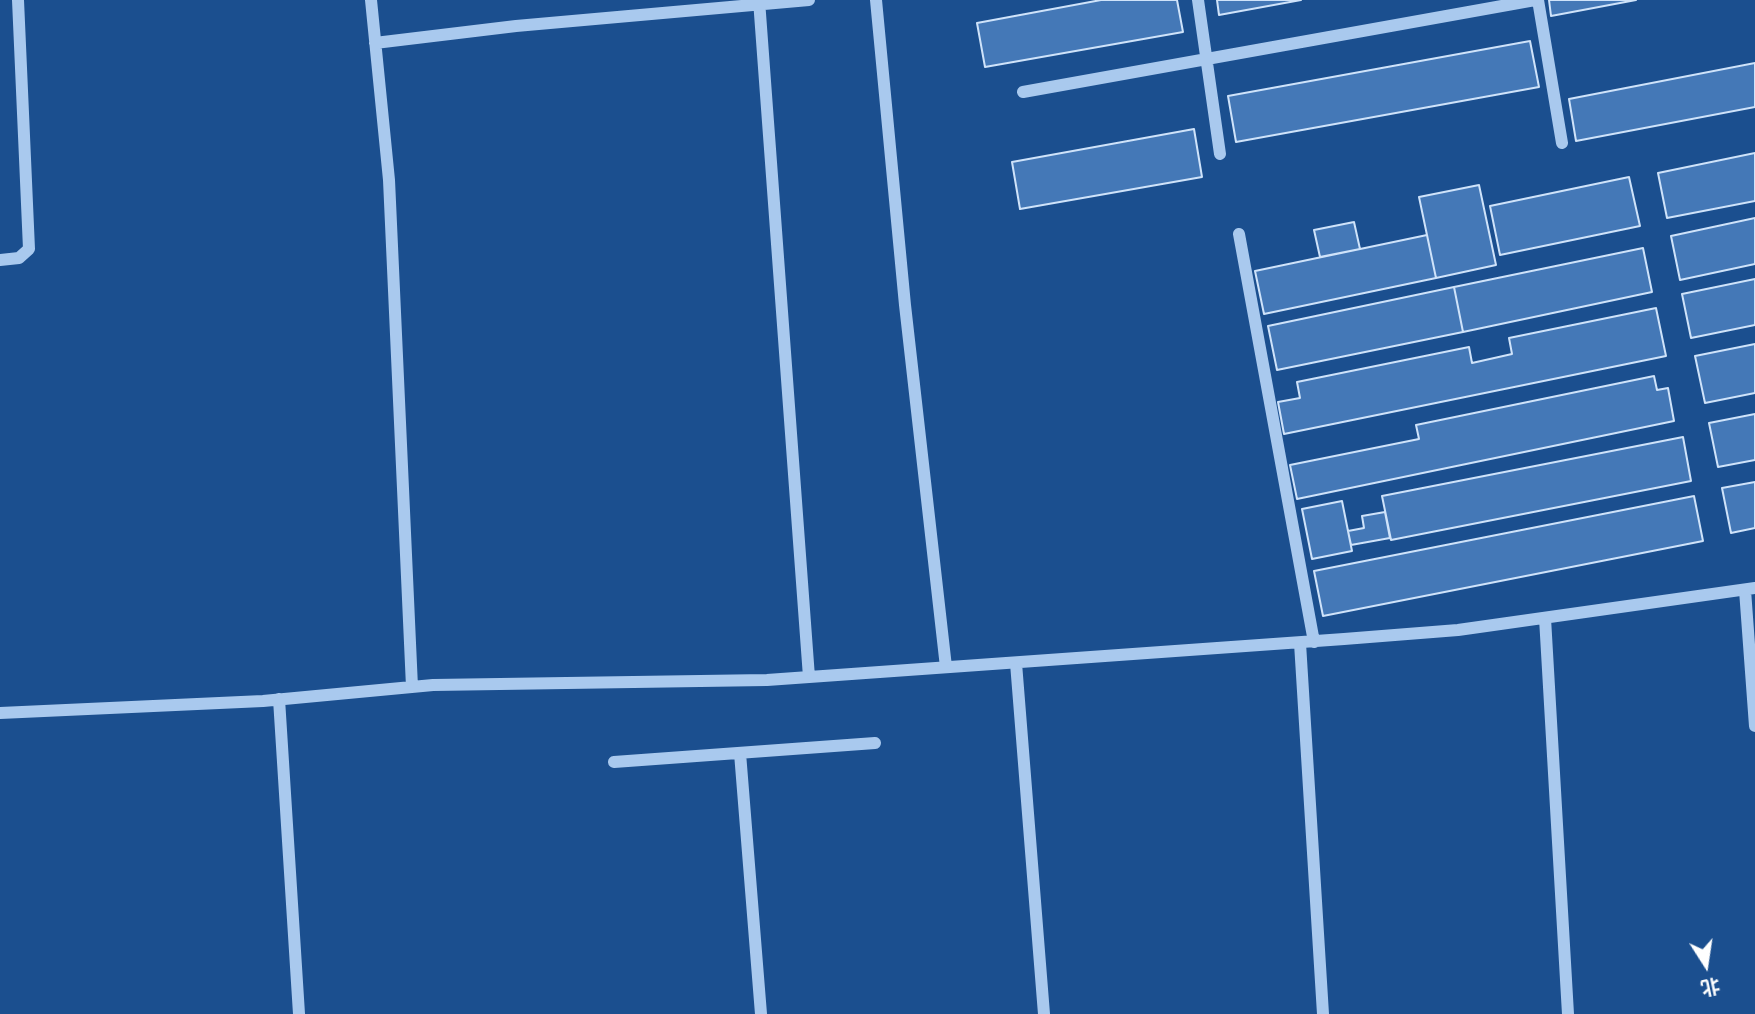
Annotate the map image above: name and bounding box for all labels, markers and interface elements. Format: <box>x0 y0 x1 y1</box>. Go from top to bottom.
north arrow <box>1671 930 1741 1000</box>
text: 北 <box>1699 973 1722 999</box>

